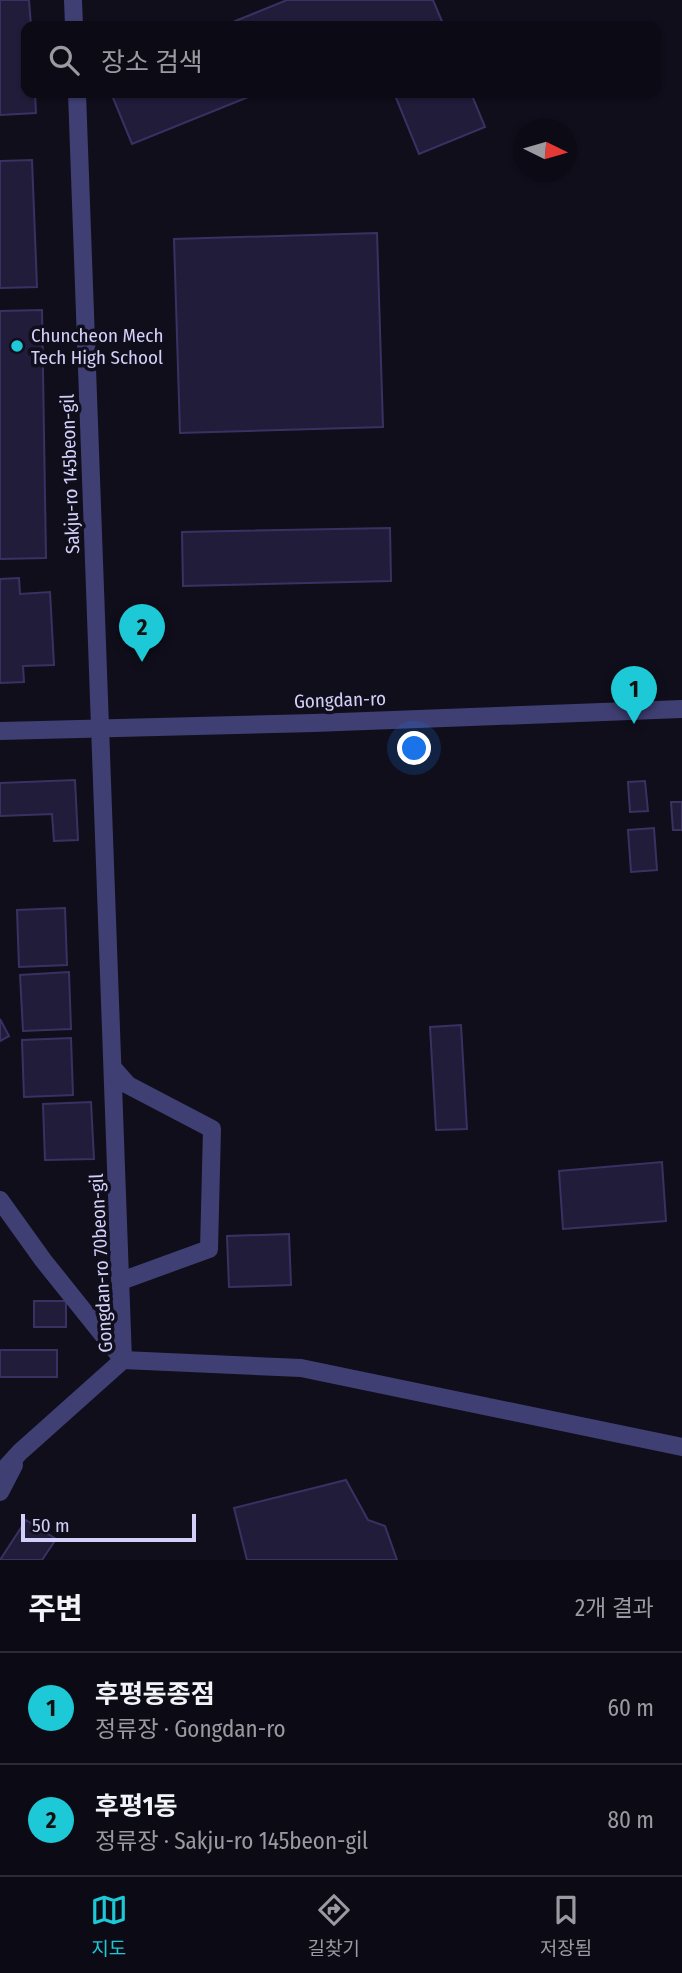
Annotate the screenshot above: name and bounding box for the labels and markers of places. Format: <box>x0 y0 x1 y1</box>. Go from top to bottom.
place label: Chuncheon Mech Tech High School <box>31 324 163 369</box>
marker: Chuncheon Mech Tech High School <box>9 338 25 354</box>
pin: 2 <box>119 604 165 662</box>
pin: 1 <box>611 666 657 724</box>

